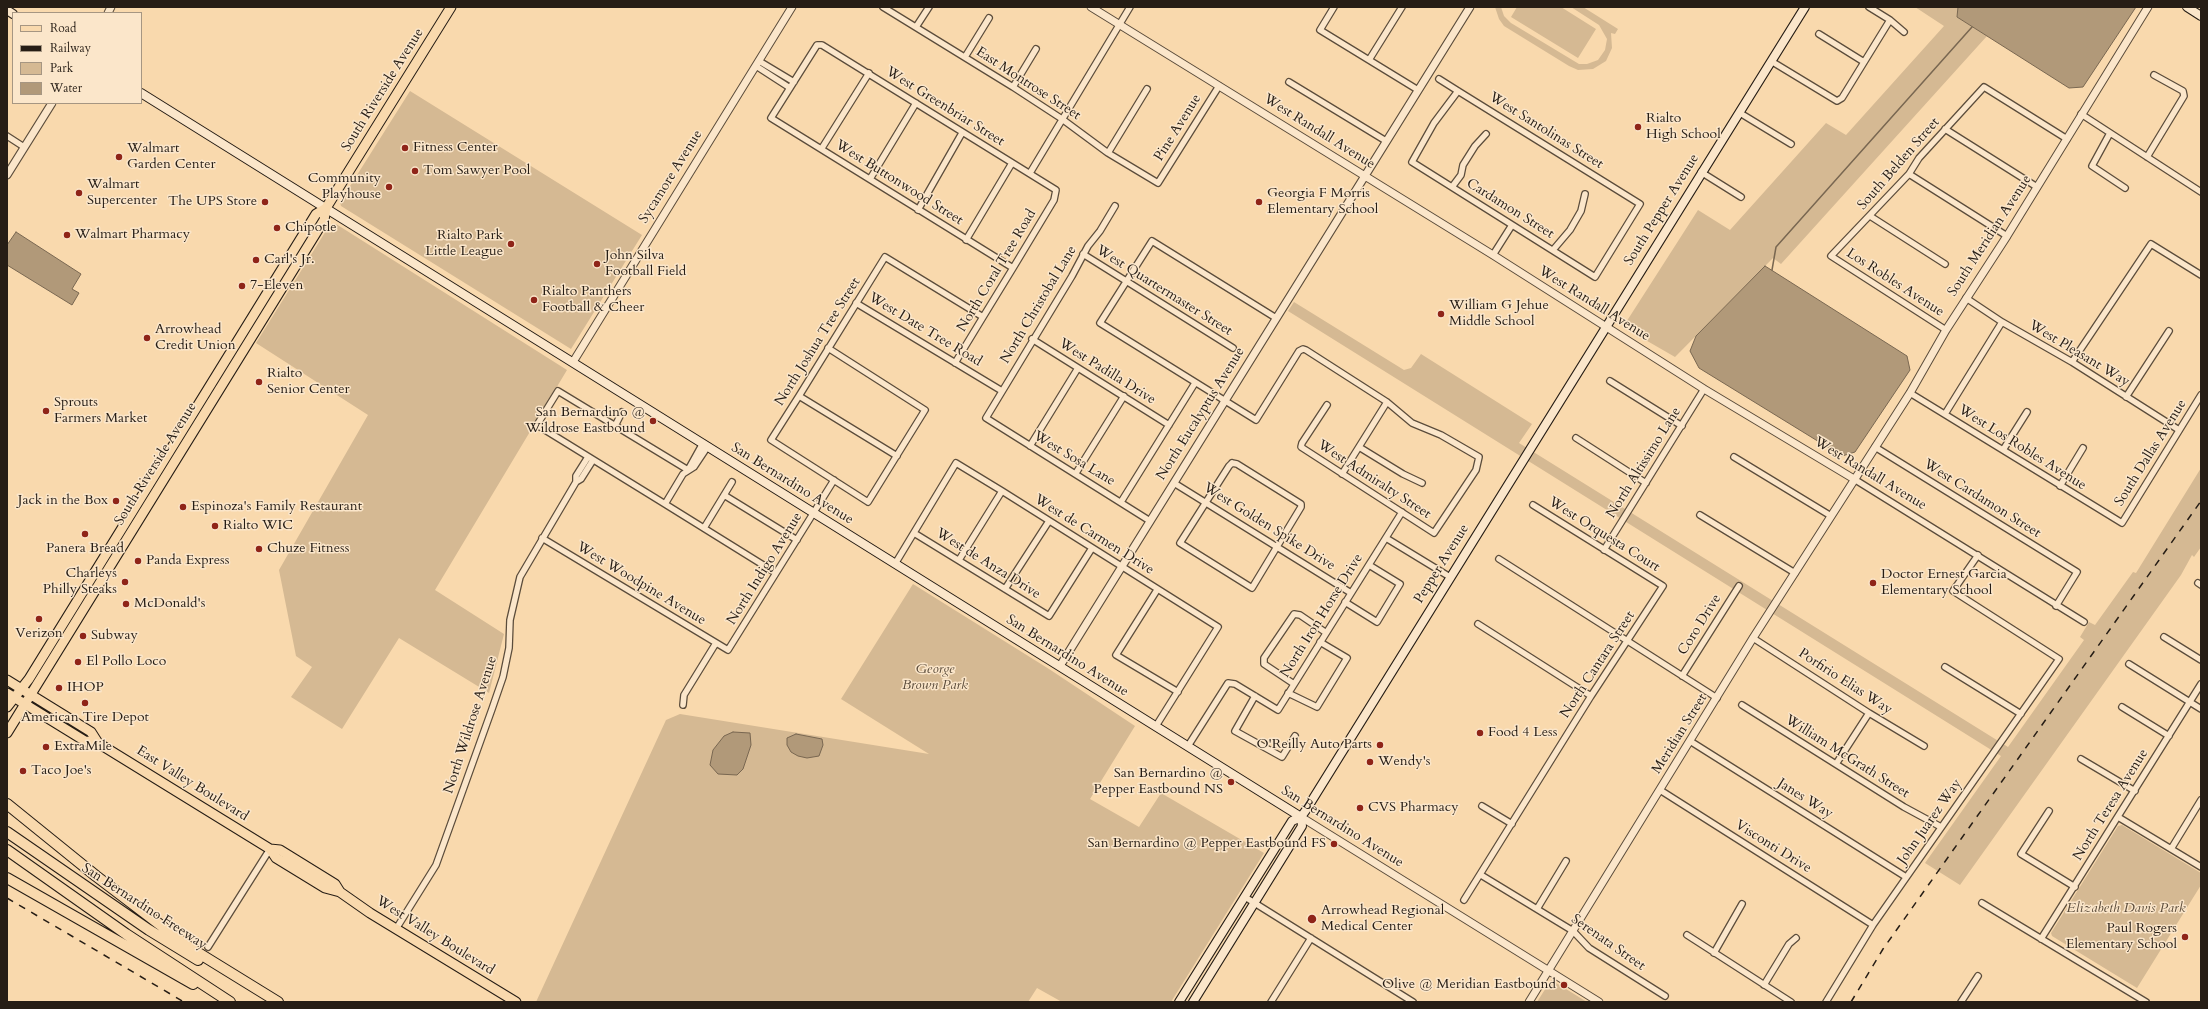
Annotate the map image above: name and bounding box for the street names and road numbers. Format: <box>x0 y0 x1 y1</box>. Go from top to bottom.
street label: South Riverside Avenue <box>338 25 428 155</box>
street label: East Montrose Street <box>972 44 1084 124</box>
street label: West Greenbriar Street <box>883 64 1007 150</box>
street label: West Santolinas Street <box>1486 89 1606 173</box>
street label: Pine Avenue <box>1151 91 1205 165</box>
street label: West Randall Avenue <box>1260 91 1378 173</box>
street label: South Belden Street <box>1854 114 1944 214</box>
street label: Sycamore Avenue <box>636 127 706 227</box>
street label: West Buttonwood Street <box>832 137 966 229</box>
street label: South Pepper Avenue <box>1621 151 1703 269</box>
street label: South Meridian Avenue <box>1944 172 2036 300</box>
street label: Cardamon Street <box>1463 175 1557 243</box>
street label: North Coral Tree Road <box>954 207 1040 335</box>
street label: West Quartermaster Street <box>1093 242 1235 340</box>
street label: North Christobal Lane <box>997 243 1081 367</box>
street label: Los Robles Avenue <box>1843 245 1947 321</box>
street label: West Randall Avenue <box>1535 263 1653 345</box>
street label: North Joshua Tree Street <box>772 275 864 409</box>
street label: West Date Tree Road <box>865 290 985 370</box>
street label: West Pleasant Way <box>2026 317 2132 391</box>
street label: West Padilla Drive <box>1055 335 1159 409</box>
street label: North Eucalyptus Avenue <box>1153 344 1249 484</box>
street label: South Dallas Avenue <box>2111 397 2191 509</box>
street label: South Riverside Avenue <box>111 399 201 529</box>
street label: West Los Robles Avenue <box>1955 402 2089 494</box>
street label: North Altissimo Lane <box>1603 404 1685 522</box>
street label: West Sosa Lane <box>1030 428 1118 490</box>
street label: West Randall Avenue <box>1811 434 1929 514</box>
street label: West Admiralty Street <box>1314 437 1434 523</box>
street label: San Bernardino Avenue <box>728 440 856 528</box>
street label: West Cardamon Street <box>1920 456 2044 542</box>
street label: West Golden Spike Drive <box>1200 480 1338 574</box>
street label: West de Carmen Drive <box>1031 491 1157 579</box>
street label: West Orquesta Court <box>1545 494 1663 576</box>
street label: North Indigo Avenue <box>724 510 806 628</box>
street label: Pepper Avenue <box>1411 521 1473 607</box>
street label: West de Anza Drive <box>933 525 1043 603</box>
street label: West Woodpine Avenue <box>573 539 709 629</box>
street label: North Iron Horse Drive <box>1277 551 1367 681</box>
street label: Coro Drive <box>1675 591 1725 659</box>
street label: North Cantara Street <box>1557 608 1639 722</box>
street label: San Bernardino Avenue <box>1003 612 1131 700</box>
street label: Porfirio Elias Way <box>1795 645 1895 719</box>
street label: North Wildrose Avenue <box>441 654 501 796</box>
street label: Meridian Street <box>1649 691 1711 777</box>
street label: William McGrath Street <box>1782 712 1912 802</box>
street label: East Valley Boulevard <box>133 743 251 825</box>
street label: North Teresa Avenue <box>2070 746 2152 864</box>
street label: Janes Way <box>1774 775 1836 823</box>
street label: John Juarez Way <box>1894 776 1966 868</box>
street label: San Bernardino Avenue <box>1278 783 1406 871</box>
street label: Visconti Drive <box>1732 817 1814 877</box>
street label: San Bernardino Freeway <box>78 860 210 954</box>
street label: West Valley Boulevard <box>373 893 497 979</box>
street label: Serenata Street <box>1568 911 1648 975</box>

